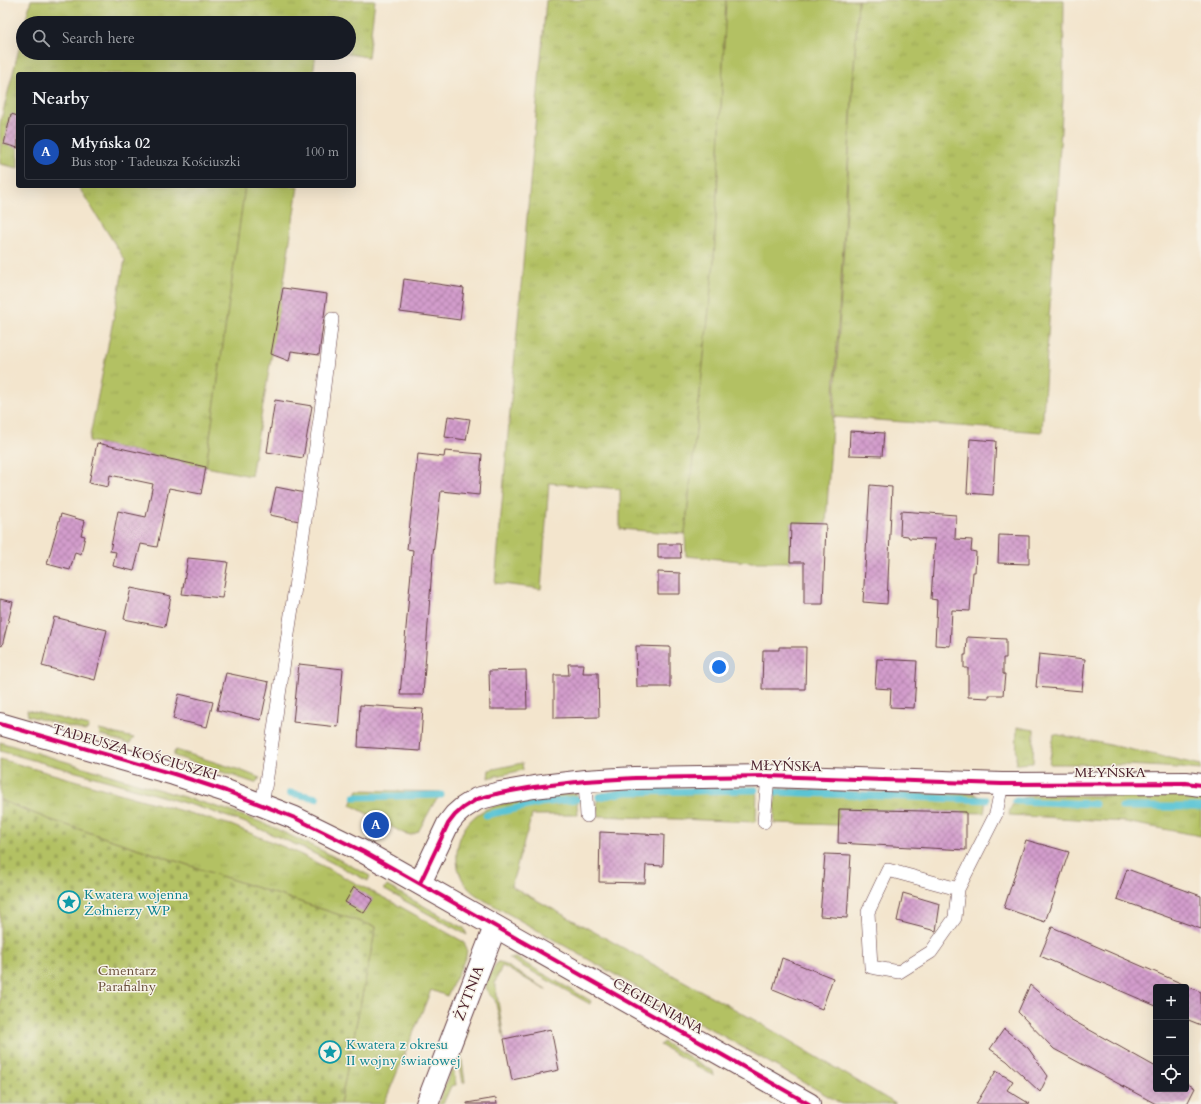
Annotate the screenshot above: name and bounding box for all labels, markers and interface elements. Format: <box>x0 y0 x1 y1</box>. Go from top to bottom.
search box <box>16 16 356 60</box>
icon: search <box>30 27 52 49</box>
text: Search here <box>62 28 135 48</box>
text: Nearby <box>32 87 89 110</box>
text: Młyńska 02 <box>71 133 150 153</box>
text: A <box>41 143 51 161</box>
text: 100 m <box>305 143 339 161</box>
text: Bus stop · Tadeusza Kościuszki <box>71 153 240 171</box>
your location <box>709 657 729 677</box>
street label: TADEUSZA KOŚCIUSZKI <box>50 719 220 785</box>
street label: MŁYŃSKA <box>750 756 822 776</box>
street label: MŁYŃSKA <box>1074 763 1146 782</box>
pin: A <box>363 810 389 840</box>
place label: Kwatera wojenna Żołnierzy WP <box>84 885 188 920</box>
place icon: Kwatera wojenna Żołnierzy WP <box>56 889 82 915</box>
park label: Cmentarz Parafialny <box>98 961 157 996</box>
street label: ŻYTNIA <box>450 963 488 1023</box>
street label: CEGIELNIANA <box>609 973 707 1039</box>
map controls <box>1153 984 1189 1092</box>
button: + <box>1153 984 1189 1020</box>
button: − <box>1153 1020 1189 1056</box>
place label: Kwatera z okresu II wojny światowej <box>346 1035 461 1070</box>
place icon: Kwatera z okresu II wojny światowej <box>317 1039 343 1065</box>
button: locate <box>1153 1056 1189 1092</box>

